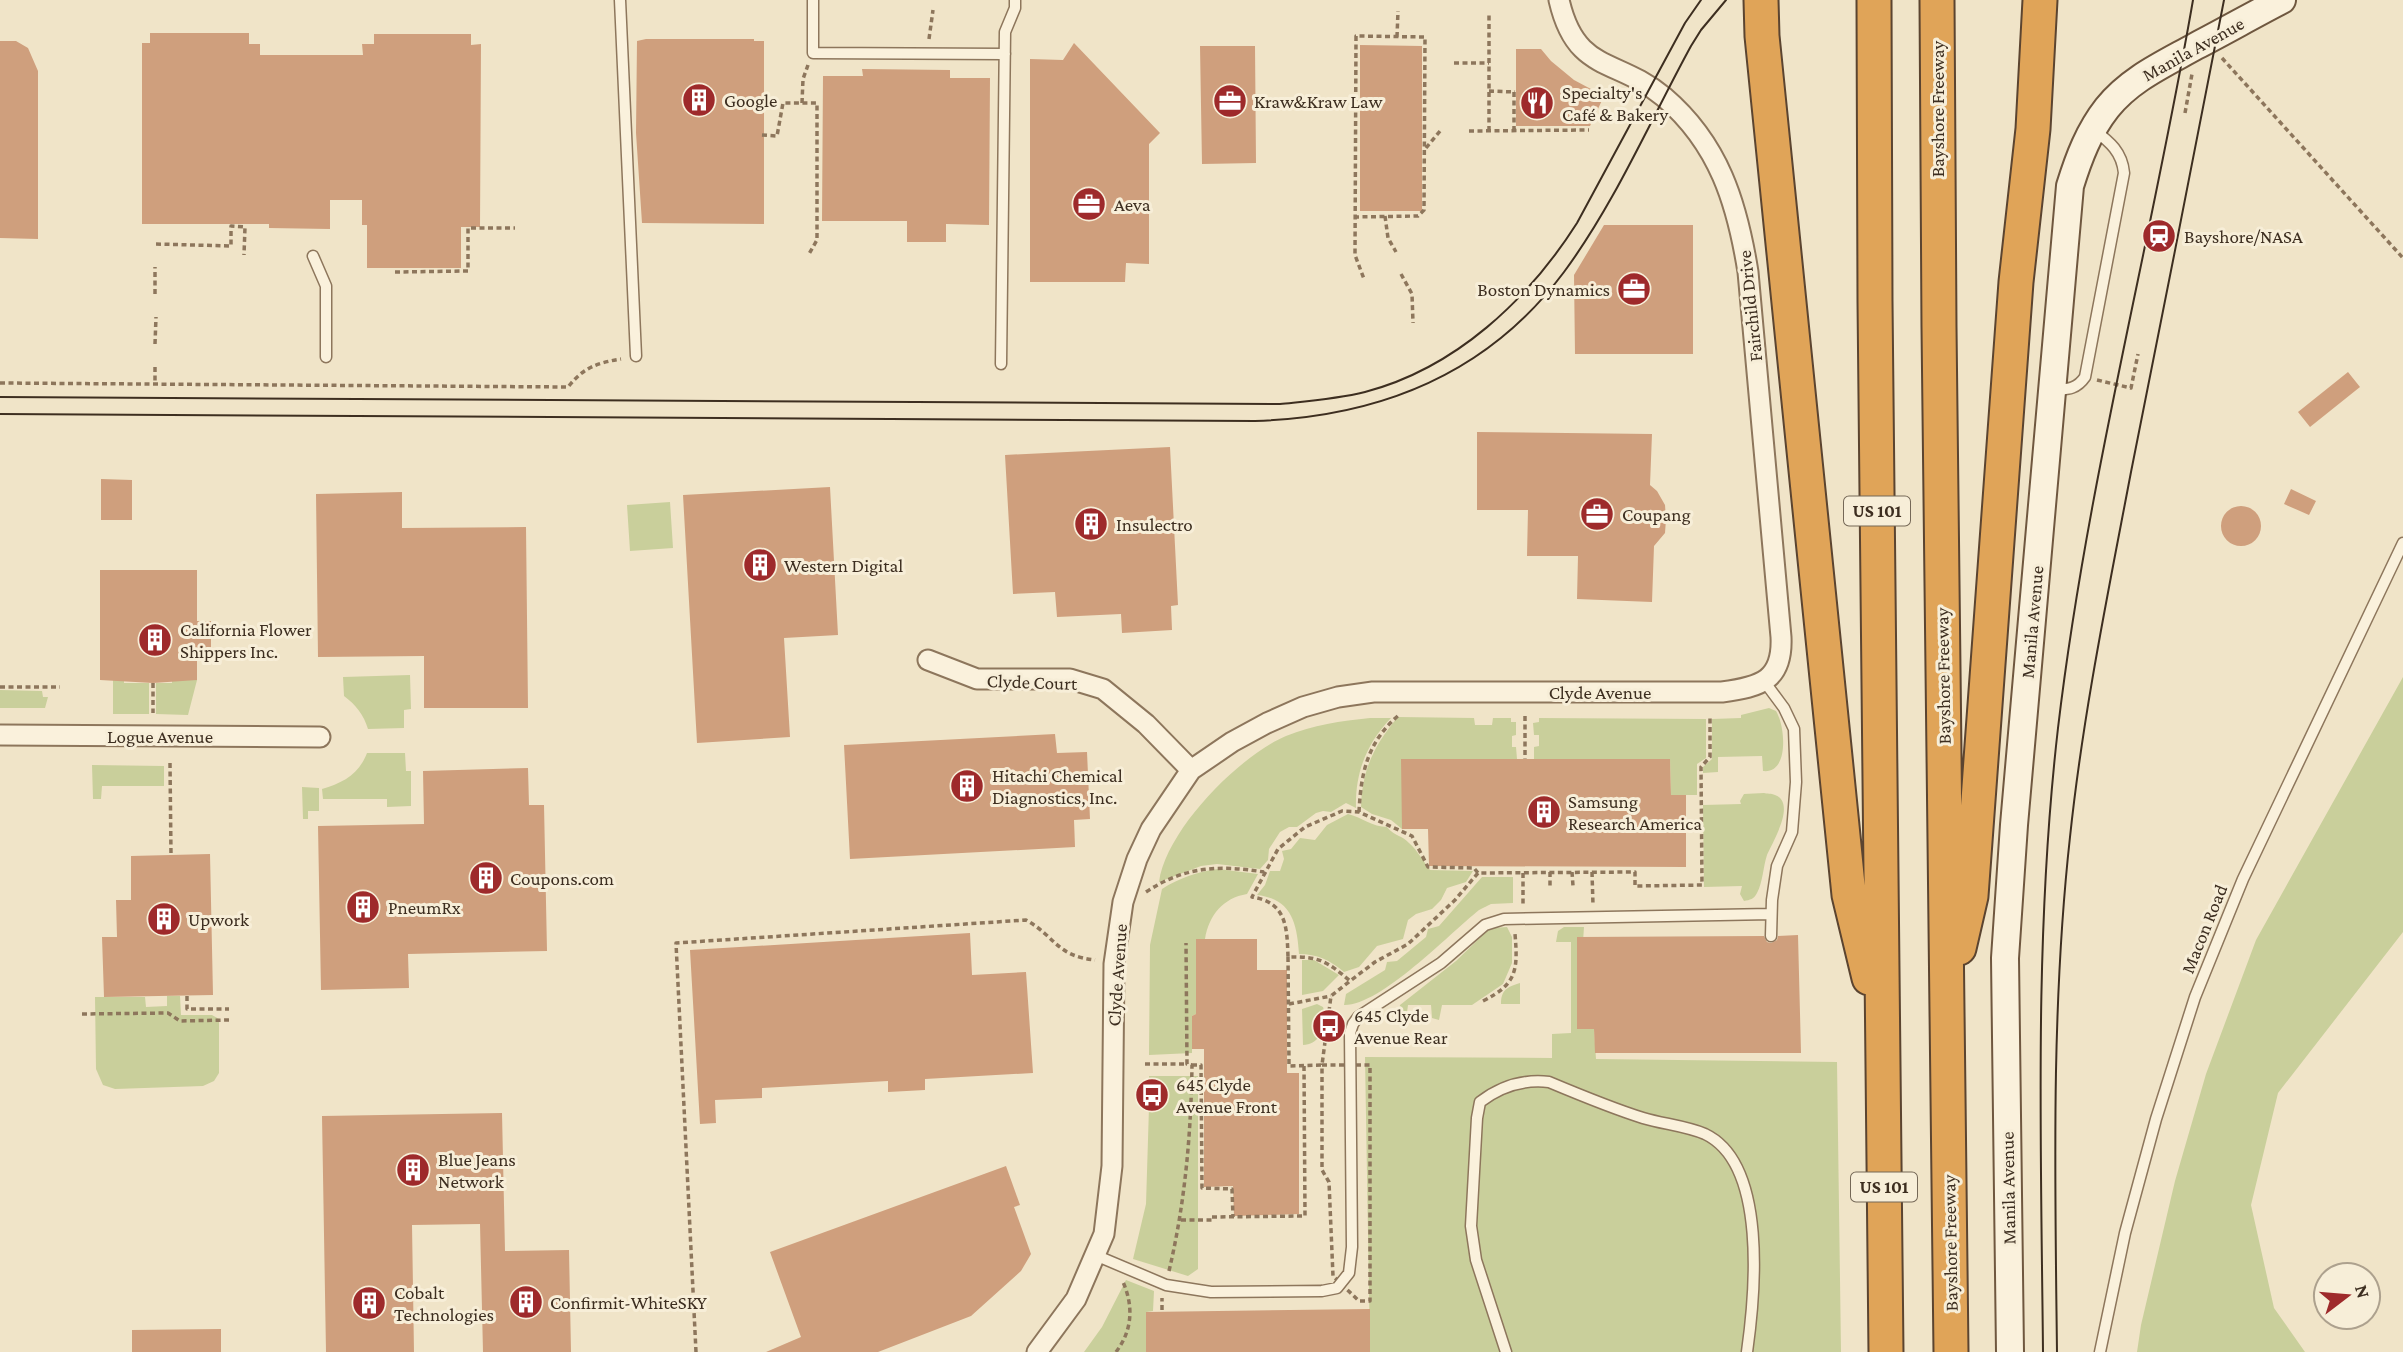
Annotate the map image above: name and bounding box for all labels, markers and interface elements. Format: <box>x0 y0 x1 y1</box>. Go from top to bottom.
street label: Manila Avenue <box>2138 12 2248 86</box>
street label: Bayshore Freeway <box>1927 40 1948 177</box>
building icon: Google <box>680 81 718 119</box>
office icon: Kraw&Kraw Law <box>1211 82 1249 120</box>
place label: Specialty's Café & Bakery <box>1562 82 1668 125</box>
restaurant icon: Specialty's Café & Bakery <box>1518 84 1556 122</box>
place label: Google <box>724 90 777 111</box>
place label: Kraw&Kraw Law <box>1254 91 1383 112</box>
office icon: Aeva <box>1070 185 1108 223</box>
place label: Aeva <box>1114 194 1151 215</box>
station icon: Bayshore/NASA <box>2140 217 2178 255</box>
place label: Bayshore/NASA <box>2184 226 2303 247</box>
street label: Fairchild Drive <box>1734 249 1766 363</box>
office icon: Boston Dynamics <box>1615 270 1653 308</box>
place label: Boston Dynamics <box>1477 279 1610 300</box>
office icon: Coupang <box>1578 495 1616 533</box>
road number: US 101 <box>1844 496 1910 526</box>
place label: Coupang <box>1622 504 1691 525</box>
building icon: Insulectro <box>1072 505 1110 543</box>
place label: Insulectro <box>1116 514 1193 535</box>
building icon: Western Digital <box>741 546 779 584</box>
place label: Western Digital <box>784 555 903 576</box>
street label: Manila Avenue <box>2017 565 2047 679</box>
street label: Bayshore Freeway <box>1931 607 1955 744</box>
place label: California Flower Shippers Inc. <box>180 619 312 662</box>
building icon: California Flower Shippers Inc. <box>136 621 174 659</box>
street label: Clyde Court <box>986 670 1078 694</box>
street label: Clyde Avenue <box>1549 682 1651 703</box>
street label: Logue Avenue <box>107 726 213 747</box>
place label: Hitachi Chemical Diagnostics, Inc. <box>992 765 1123 808</box>
building icon: Hitachi Chemical Diagnostics, Inc. <box>948 767 986 805</box>
place label: Samsung Research America <box>1568 791 1702 834</box>
building icon: Samsung Research America <box>1525 793 1563 831</box>
building icon: Coupons.com <box>467 859 505 897</box>
place label: Coupons.com <box>510 868 614 889</box>
street label: Macon Road <box>2177 881 2231 977</box>
building icon: PneumRx <box>344 888 382 926</box>
place label: PneumRx <box>388 897 461 918</box>
building icon: Upwork <box>145 900 183 938</box>
place label: Upwork <box>188 909 250 930</box>
street label: Clyde Avenue <box>1103 923 1131 1027</box>
place label: 645 Clyde Avenue Rear <box>1354 1005 1448 1048</box>
bus stop icon: 645 Clyde Avenue Rear <box>1310 1007 1348 1045</box>
place label: 645 Clyde Avenue Front <box>1176 1074 1278 1117</box>
bus stop icon: 645 Clyde Avenue Front <box>1133 1076 1171 1114</box>
street label: Manila Avenue <box>1997 1131 2019 1245</box>
place label: Blue Jeans Network <box>438 1149 516 1192</box>
building icon: Blue Jeans Network <box>394 1151 432 1189</box>
road number: US 101 <box>1851 1172 1917 1202</box>
street label: Bayshore Freeway <box>1938 1174 1962 1311</box>
north arrow <box>2312 1261 2382 1331</box>
place label: Cobalt Technologies <box>394 1282 494 1325</box>
text: N <box>2351 1282 2375 1301</box>
building icon: Confirmit-WhiteSKY <box>507 1283 545 1321</box>
building icon: Cobalt Technologies <box>350 1284 388 1322</box>
place label: Confirmit-WhiteSKY <box>550 1292 708 1313</box>

